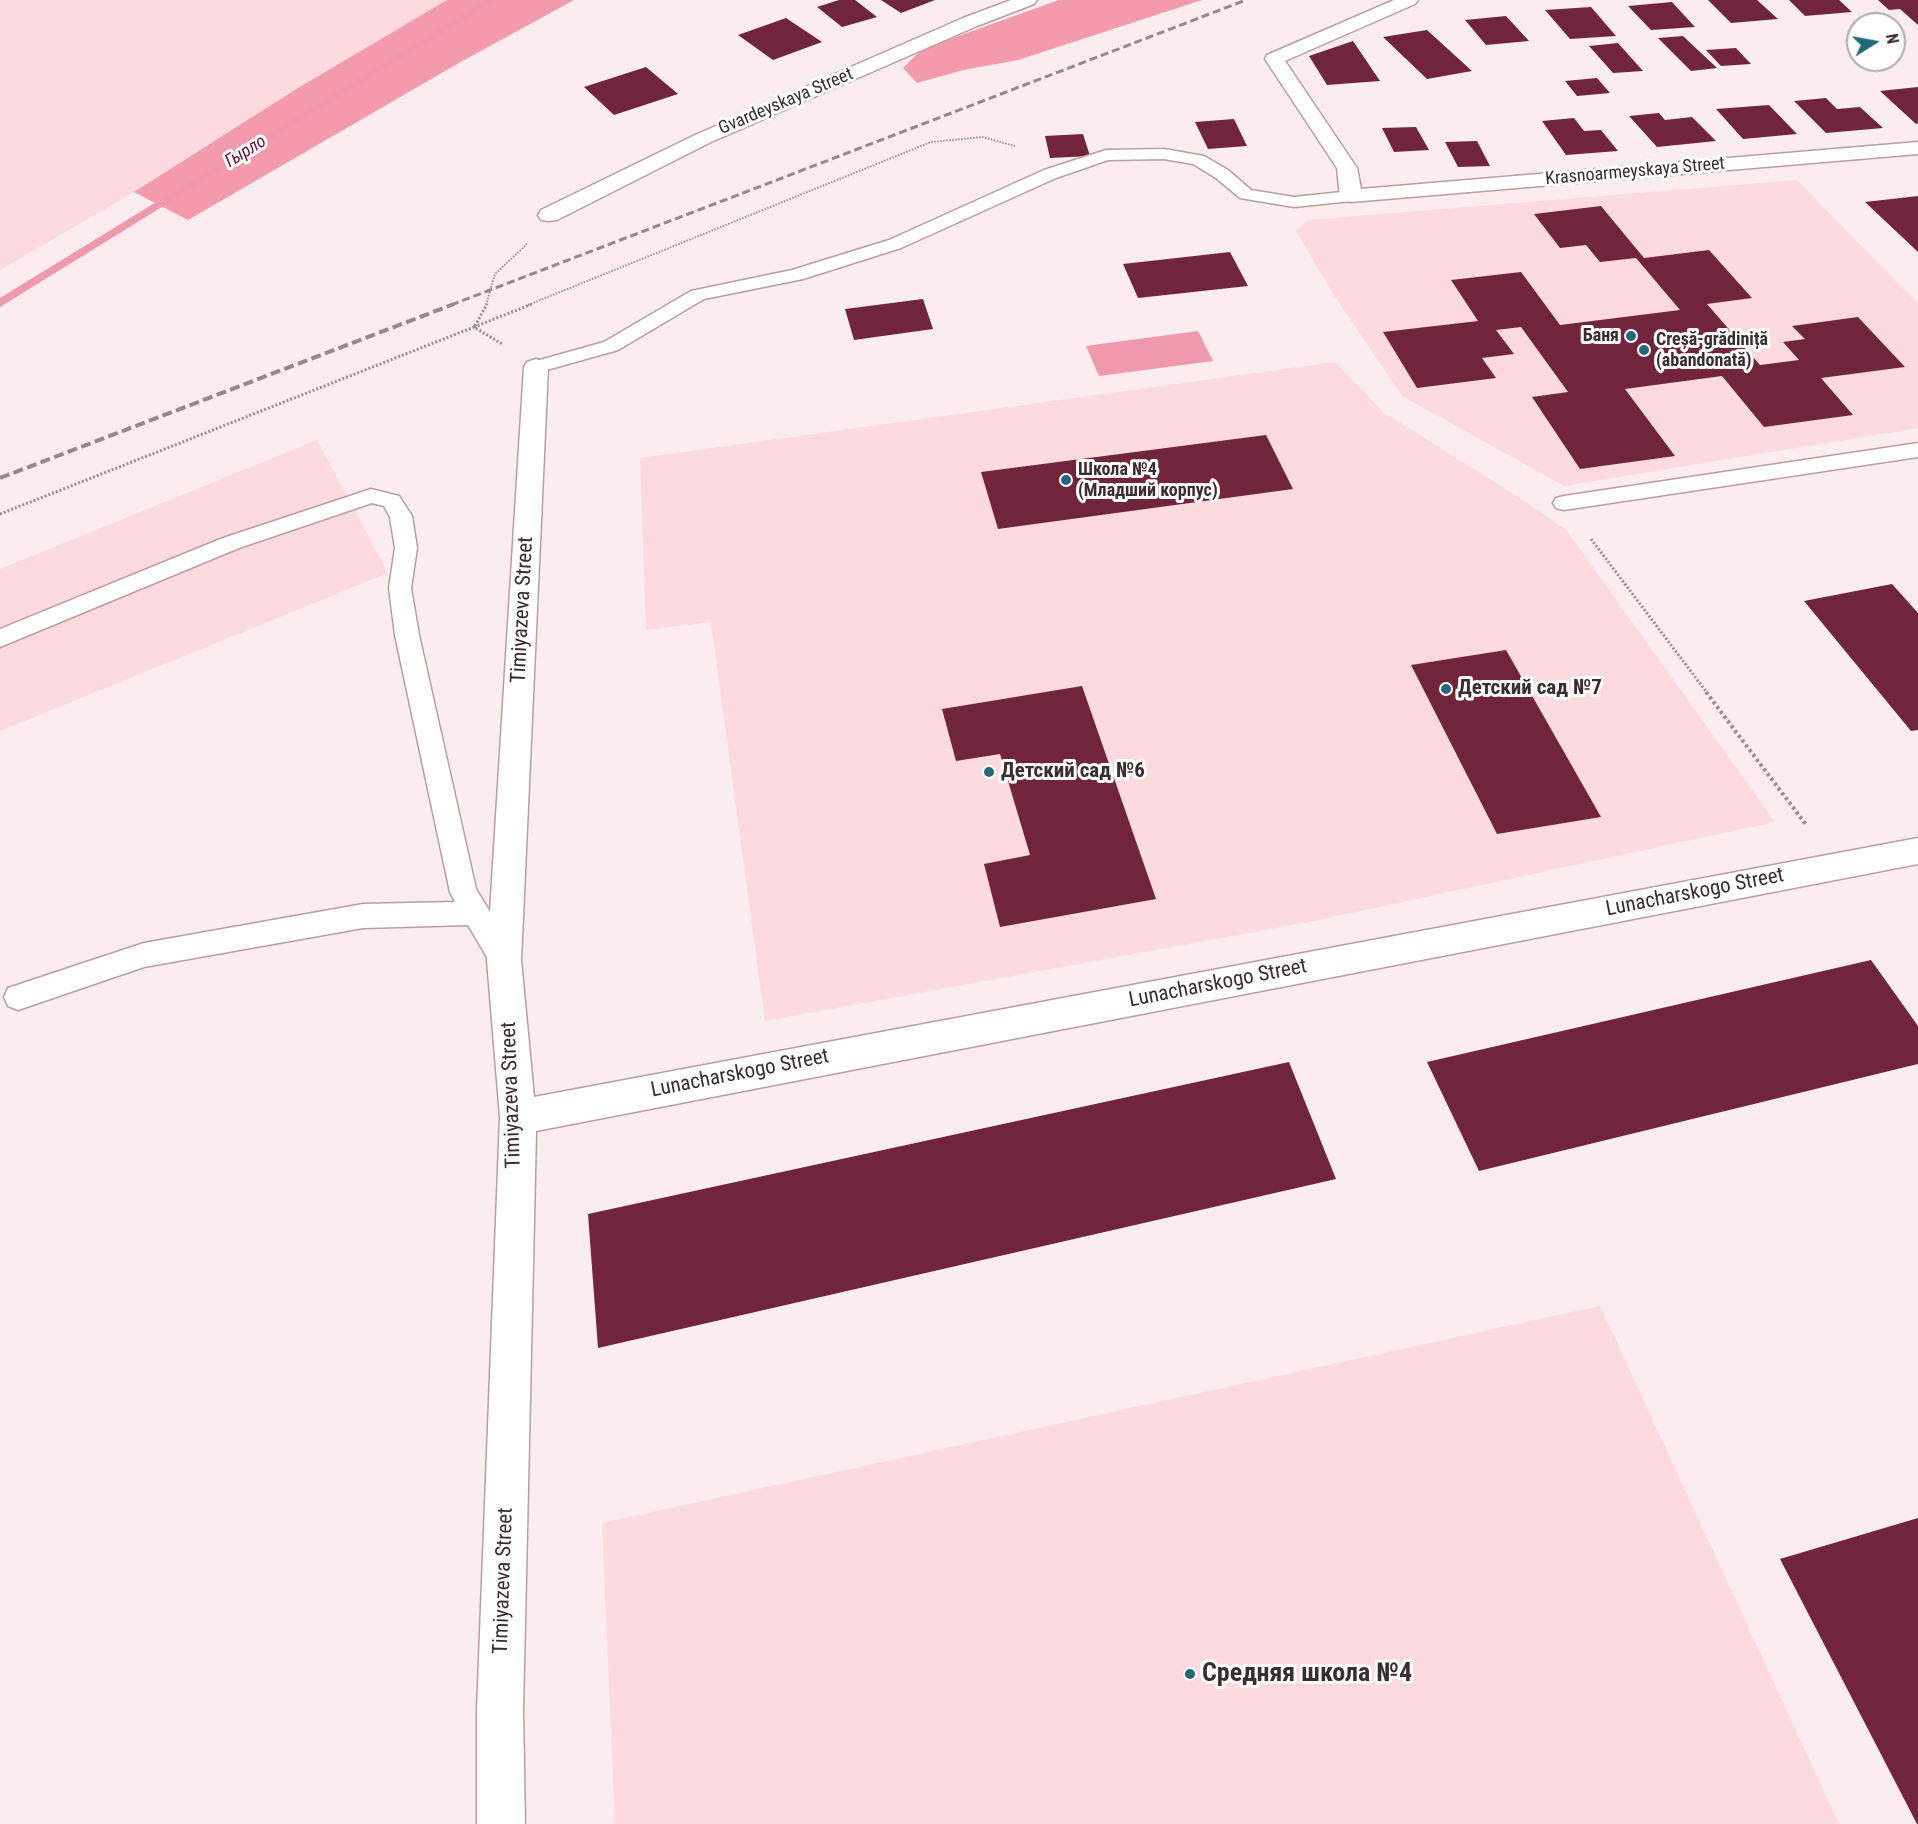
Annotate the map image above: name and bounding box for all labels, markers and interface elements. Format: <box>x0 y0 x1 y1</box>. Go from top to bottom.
north arrow <box>1846 12 1906 72</box>
text: N <box>1882 32 1902 45</box>
street label: Gvardeyskaya Street <box>716 64 856 140</box>
water label: Гырло <box>221 131 271 173</box>
street label: Krasnoarmeyskaya Street <box>1544 153 1726 191</box>
place label: Баня <box>1583 325 1619 347</box>
marker: Баня <box>1624 329 1638 343</box>
place label: Creșă-grădiniță (abandonată) <box>1656 329 1768 372</box>
marker: Creșă-grădiniță (abandonată) <box>1637 343 1651 357</box>
place label: Школа №4 (Младший корпус) <box>1078 459 1218 502</box>
marker: Школа №4 (Младший корпус) <box>1059 473 1073 487</box>
street label: Timiyazeva Street <box>507 536 539 684</box>
place label: Детский сад №7 <box>1458 676 1602 702</box>
marker: Детский сад №7 <box>1439 682 1453 696</box>
place label: Детский сад №6 <box>1001 759 1145 785</box>
marker: Детский сад №6 <box>982 765 996 779</box>
street label: Lunacharskogo Street <box>1604 863 1786 923</box>
street label: Lunacharskogo Street <box>1127 954 1309 1014</box>
street label: Timiyazeva Street <box>497 1021 527 1169</box>
street label: Lunacharskogo Street <box>649 1044 831 1104</box>
street label: Timiyazeva Street <box>489 1507 519 1655</box>
place label: Средняя школа №4 <box>1202 1658 1412 1690</box>
marker: Средняя школа №4 <box>1183 1667 1197 1681</box>

